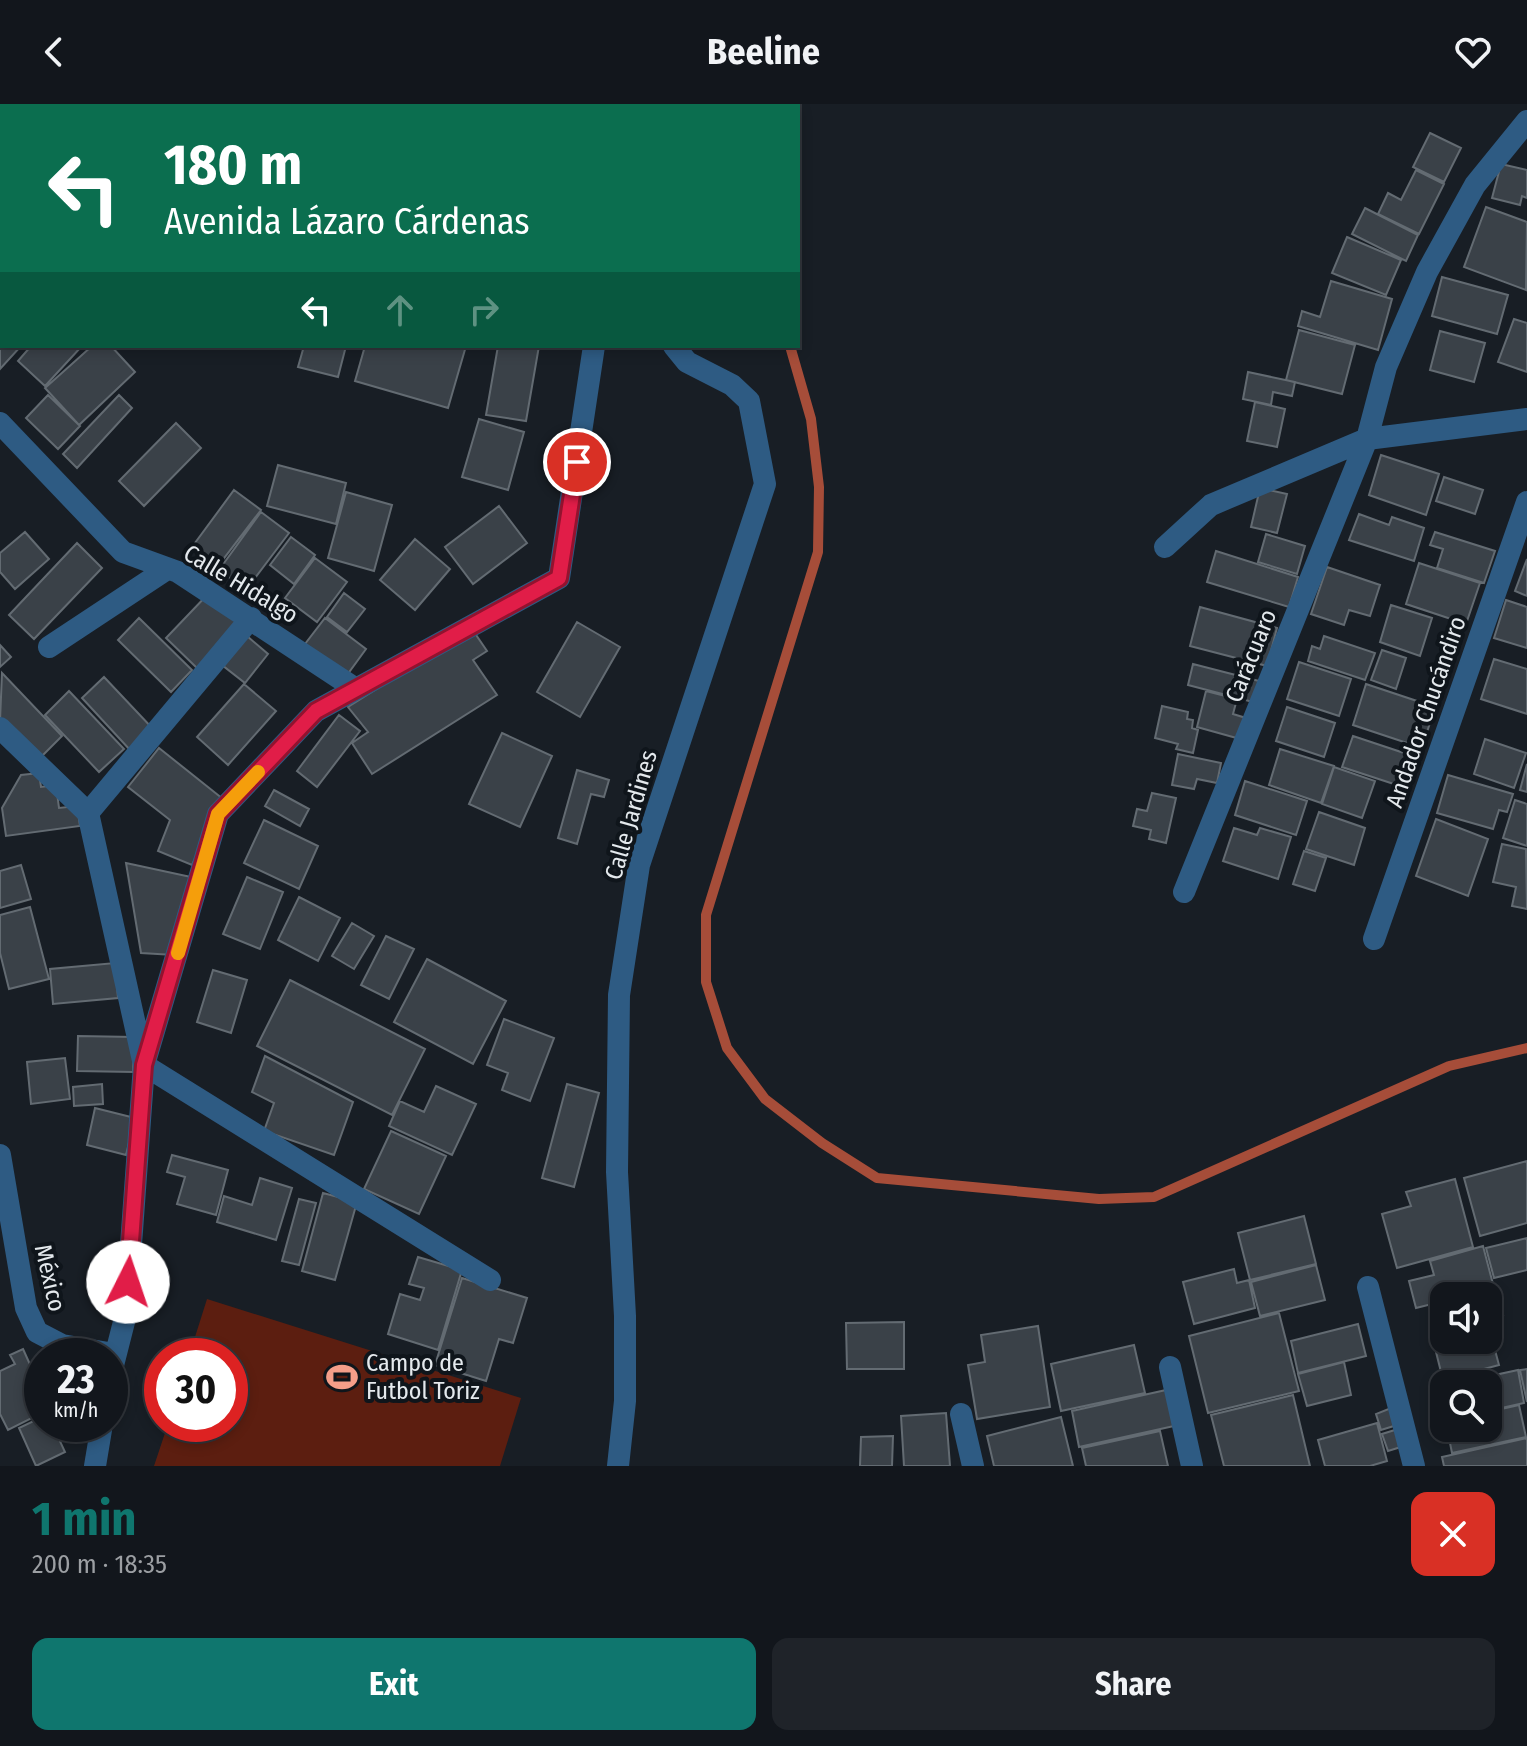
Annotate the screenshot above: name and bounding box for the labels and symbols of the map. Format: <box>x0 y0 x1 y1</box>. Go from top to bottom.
pin <box>543 428 611 496</box>
street label: Calle Hidalgo <box>179 539 303 629</box>
street label: Carácuaro <box>1220 605 1282 707</box>
street label: Andador Chucándiro <box>1380 613 1472 811</box>
street label: Calle Jardines <box>599 747 663 883</box>
position arrow <box>86 1240 170 1324</box>
street label: México <box>29 1242 71 1314</box>
speed limit sign: 30 <box>144 1338 248 1442</box>
place label: Campo de Futbol Toriz <box>366 1349 480 1405</box>
sports icon: Campo de Futbol Toriz <box>325 1360 359 1394</box>

